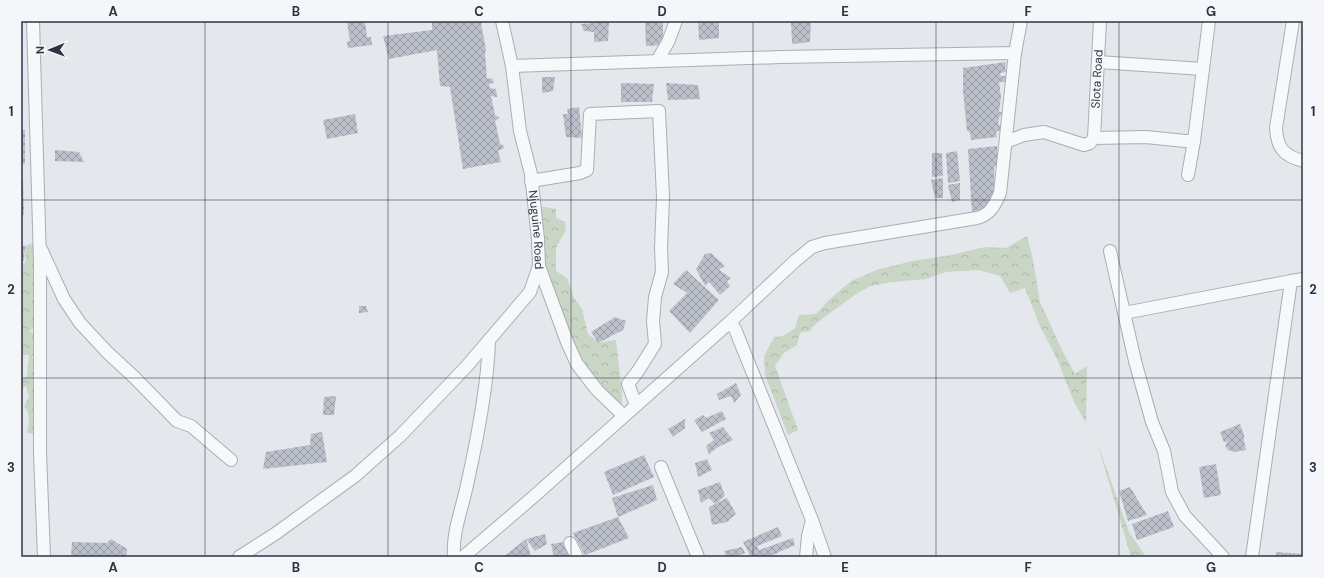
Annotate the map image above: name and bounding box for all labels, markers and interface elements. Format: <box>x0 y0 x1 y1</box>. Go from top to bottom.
text: A <box>108 3 118 20</box>
text: B <box>292 3 300 20</box>
text: C <box>474 3 484 20</box>
text: D <box>657 3 667 20</box>
text: E <box>841 3 849 20</box>
text: F <box>1024 3 1032 20</box>
text: G <box>1206 3 1216 20</box>
north arrow <box>30 30 70 70</box>
text: N <box>33 46 47 54</box>
street label: Slota Road <box>1088 49 1107 109</box>
text: 1 <box>9 103 13 120</box>
text: 1 <box>1311 103 1315 120</box>
street label: Njuguine Road <box>525 189 547 270</box>
text: 2 <box>7 281 15 298</box>
text: 2 <box>1309 281 1317 298</box>
text: 3 <box>7 459 15 476</box>
text: 3 <box>1309 459 1317 476</box>
text: A <box>108 559 118 576</box>
text: B <box>292 559 300 576</box>
text: C <box>474 559 484 576</box>
text: D <box>657 559 667 576</box>
text: E <box>841 559 849 576</box>
text: F <box>1024 559 1032 576</box>
text: G <box>1206 559 1216 576</box>

